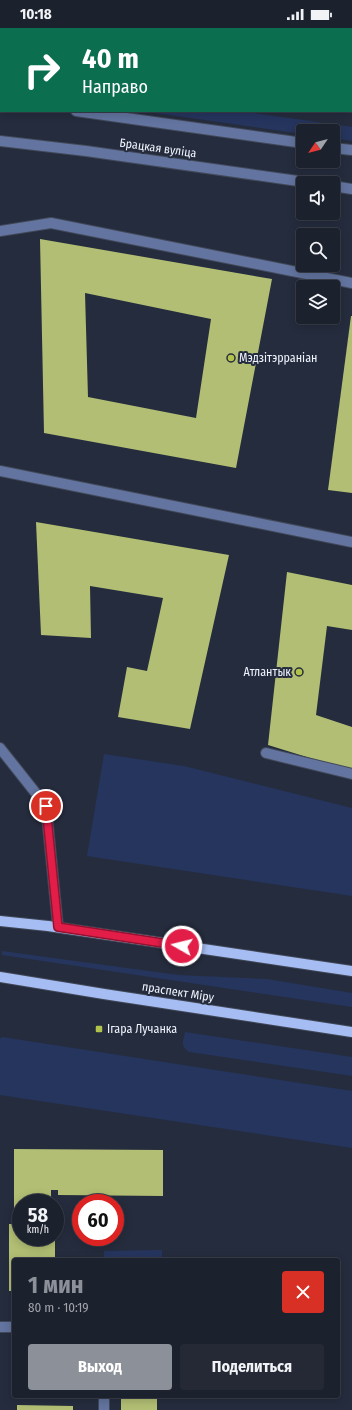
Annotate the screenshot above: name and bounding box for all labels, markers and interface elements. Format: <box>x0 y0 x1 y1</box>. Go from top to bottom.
text: 10:18 <box>20 5 52 23</box>
text: 40 m <box>82 42 139 75</box>
icon: right <box>16 44 68 96</box>
text: Направо <box>82 76 148 98</box>
north arrow <box>296 124 340 168</box>
map controls <box>296 124 340 324</box>
street label: Брацкая вуліца <box>119 136 197 160</box>
button: sound <box>296 176 340 220</box>
button: search <box>296 228 340 272</box>
button: layers <box>296 280 340 324</box>
place label: Мэдзітэрраніан <box>239 351 317 365</box>
marker: Мэдзітэрраніан <box>226 353 236 363</box>
place label: Атлантык <box>244 665 291 679</box>
marker: Атлантык <box>294 667 304 677</box>
pin <box>29 789 63 823</box>
icon: arrive <box>35 795 57 817</box>
position arrow <box>161 925 203 967</box>
street label: праспект Міру <box>141 979 216 1005</box>
place label: Ігара Лучанка <box>107 1022 177 1036</box>
marker: Ігара Лучанка <box>94 1024 104 1034</box>
speed limit sign: 60 <box>72 1194 124 1246</box>
text: 58 <box>28 1203 48 1227</box>
text: km/h <box>27 1224 49 1236</box>
text: 1 мин <box>28 1271 83 1299</box>
button: close <box>282 1271 324 1313</box>
text: 80 m · 10:19 <box>28 1300 89 1315</box>
button: Выход <box>28 1344 172 1390</box>
button: Поделиться <box>180 1344 324 1390</box>

